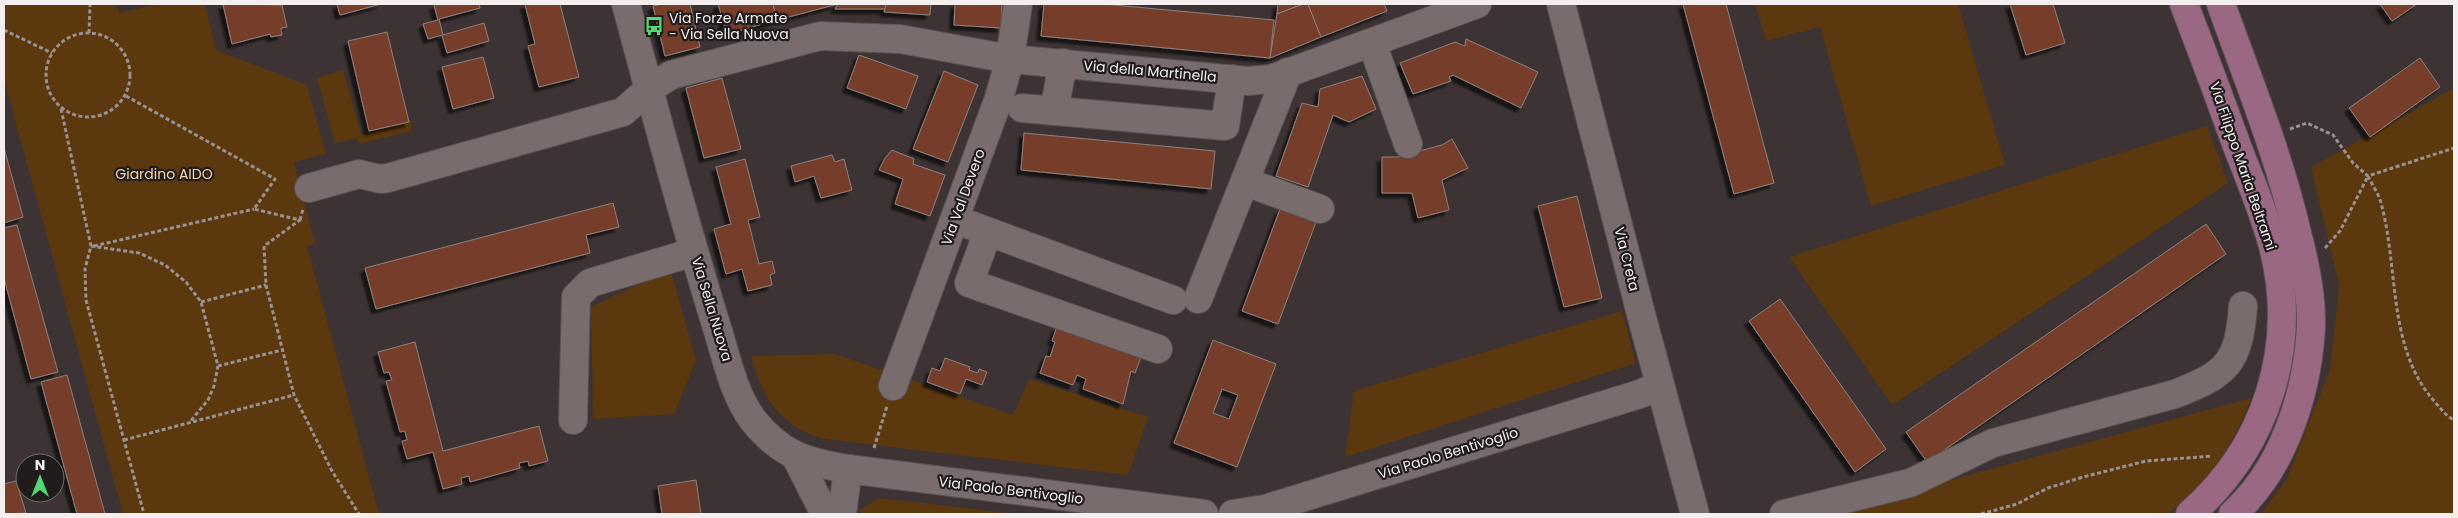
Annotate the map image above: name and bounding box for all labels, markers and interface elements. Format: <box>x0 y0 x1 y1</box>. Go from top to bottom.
place label: Via Forze Armate - Via Sella Nuova <box>669 8 789 44</box>
bus stop icon: Via Forze Armate - Via Sella Nuova <box>643 15 665 37</box>
street label: Via della Martinella <box>1083 55 1217 87</box>
street label: Via Filippo Maria Beltrami <box>2205 79 2281 253</box>
street label: Via Val Devero <box>936 146 990 248</box>
park label: Giardino AIDO <box>115 164 213 184</box>
street label: Via Creta <box>1609 225 1645 293</box>
street label: Via Sella Nuova <box>687 254 737 364</box>
street label: Via Paolo Bentivoglio <box>1375 422 1521 484</box>
north arrow <box>15 453 65 503</box>
text: N <box>35 455 45 475</box>
street label: Via Paolo Bentivoglio <box>937 471 1085 509</box>

